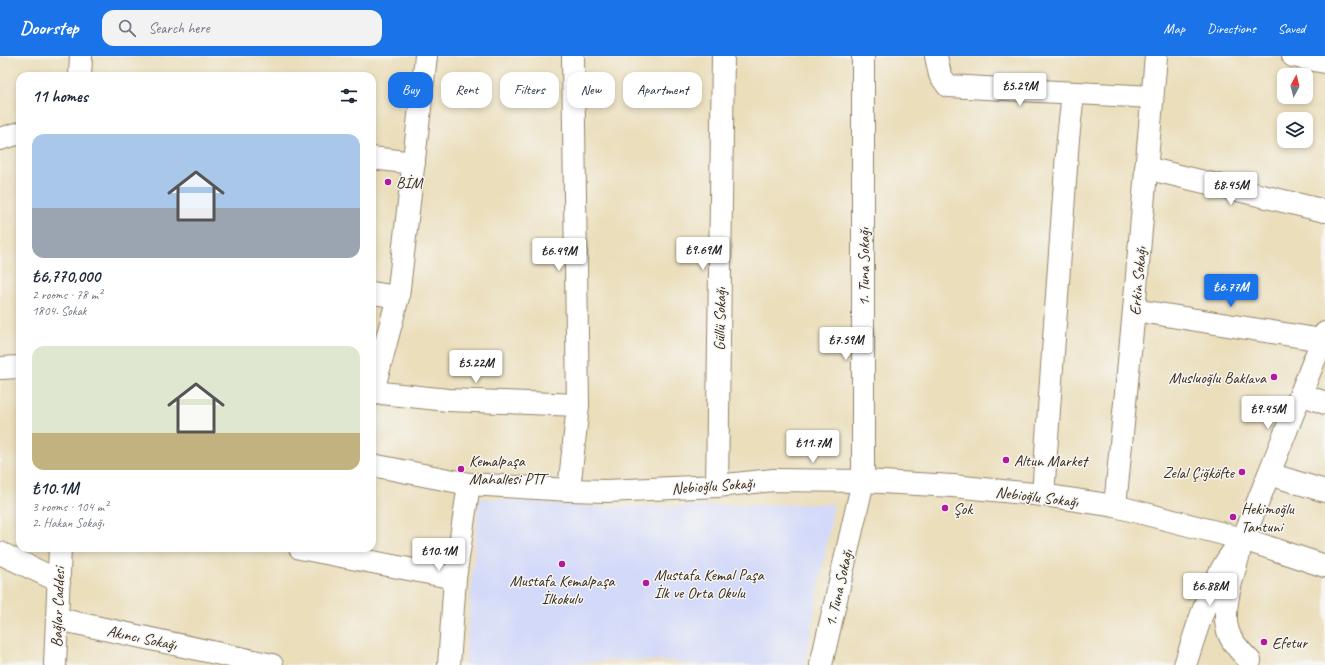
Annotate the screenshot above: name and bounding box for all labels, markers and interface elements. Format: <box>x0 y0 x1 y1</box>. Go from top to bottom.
search box <box>102 10 382 46</box>
text: Doorstep <box>20 16 78 40</box>
icon: search <box>116 17 138 39</box>
text: Search here <box>148 19 210 38</box>
text: Map <box>1164 20 1185 37</box>
text: Directions <box>1207 20 1256 37</box>
text: Saved <box>1278 20 1305 37</box>
north arrow <box>1277 68 1313 104</box>
map controls <box>1277 68 1313 148</box>
chip: Buy <box>388 72 433 108</box>
chip: Rent <box>441 72 492 108</box>
chip: Filters <box>500 72 559 108</box>
chip: New <box>567 72 615 108</box>
chip: Apartment <box>623 72 702 108</box>
pin: ₺5.29M <box>987 73 1053 107</box>
text: ₺5.29M <box>1002 78 1038 94</box>
icon: filters <box>338 85 360 107</box>
text: 11 homes <box>32 86 88 107</box>
button: layers <box>1277 112 1313 148</box>
icon: home <box>160 160 232 232</box>
pin: ₺8.45M <box>1198 172 1264 206</box>
place label: BİM <box>396 173 424 193</box>
marker: BİM <box>383 177 393 187</box>
text: ₺8.45M <box>1213 177 1249 193</box>
street label: 1. Tuna Sokağı <box>854 227 874 306</box>
pin: ₺9.69M <box>670 237 736 271</box>
pin: ₺6.49M <box>526 238 592 272</box>
text: ₺9.69M <box>685 242 721 258</box>
text: ₺6.49M <box>541 243 577 259</box>
street label: Erkin Sokağı <box>1125 245 1151 316</box>
text: ₺6,770,000 <box>32 266 100 287</box>
pin: ₺6.77M <box>1198 274 1264 308</box>
text: ₺6.77M <box>1213 279 1249 295</box>
street label: Güllü Sokağı <box>709 286 731 351</box>
text: 2 rooms · 78 m² <box>32 287 102 303</box>
text: 1804. Sokak <box>32 303 87 319</box>
pin: ₺7.59M <box>813 327 879 361</box>
text: ₺7.59M <box>828 332 864 348</box>
pin: ₺5.22M <box>443 350 509 384</box>
text: ₺5.22M <box>458 355 494 371</box>
place label: Musluoğlu Baklava <box>1169 368 1267 388</box>
icon: home <box>160 372 232 444</box>
marker: Musluoğlu Baklava <box>1269 372 1279 382</box>
pin: ₺9.45M <box>1235 396 1301 430</box>
text: ₺9.45M <box>1250 401 1286 417</box>
pin: ₺11.7M <box>780 430 846 464</box>
text: ₺11.7M <box>795 435 831 451</box>
place label: Kemalpaşa Mahallesi PTT <box>469 451 550 489</box>
place label: Altun Market <box>1014 451 1090 471</box>
marker: Altun Market <box>1001 455 1011 465</box>
place label: Zelal Çiğköfte <box>1163 463 1236 483</box>
marker: Kemalpaşa Mahallesi PTT <box>456 464 466 474</box>
marker: Zelal Çiğköfte <box>1237 467 1247 477</box>
street label: Nebioğlu Sokağı <box>671 473 756 499</box>
text: ₺10.1M <box>32 478 78 499</box>
street label: Nebioğlu Sokağı <box>994 482 1080 512</box>
text: 3 rooms · 104 m² <box>32 499 108 515</box>
place label: Şok <box>953 499 973 519</box>
place label: Hekimoğlu Tantuni <box>1241 499 1295 537</box>
marker: Şok <box>940 503 950 513</box>
marker: Hekimoğlu Tantuni <box>1228 512 1238 522</box>
text: 2. Hakan Sokağı <box>32 515 104 531</box>
pin: ₺10.1M <box>406 538 472 572</box>
text: ₺10.1M <box>421 543 457 559</box>
street label: 1. Tuna Sokağı <box>820 547 858 629</box>
marker: Mustafa Kemalpaşa İlkokulu <box>557 559 567 569</box>
street label: Bağlar Caddesi <box>47 564 69 648</box>
place label: Mustafa Kemal Paşa İlk ve Orta Okulu <box>654 565 765 603</box>
place label: Mustafa Kemalpaşa İlkokulu <box>509 571 616 609</box>
pin: ₺6.88M <box>1177 573 1243 607</box>
marker: Mustafa Kemal Paşa İlk ve Orta Okulu <box>641 578 651 588</box>
text: ₺6.88M <box>1192 578 1228 594</box>
street label: Akıncı Sokağı <box>105 621 179 655</box>
place label: Efetur <box>1272 633 1309 653</box>
marker: Efetur <box>1259 637 1269 647</box>

